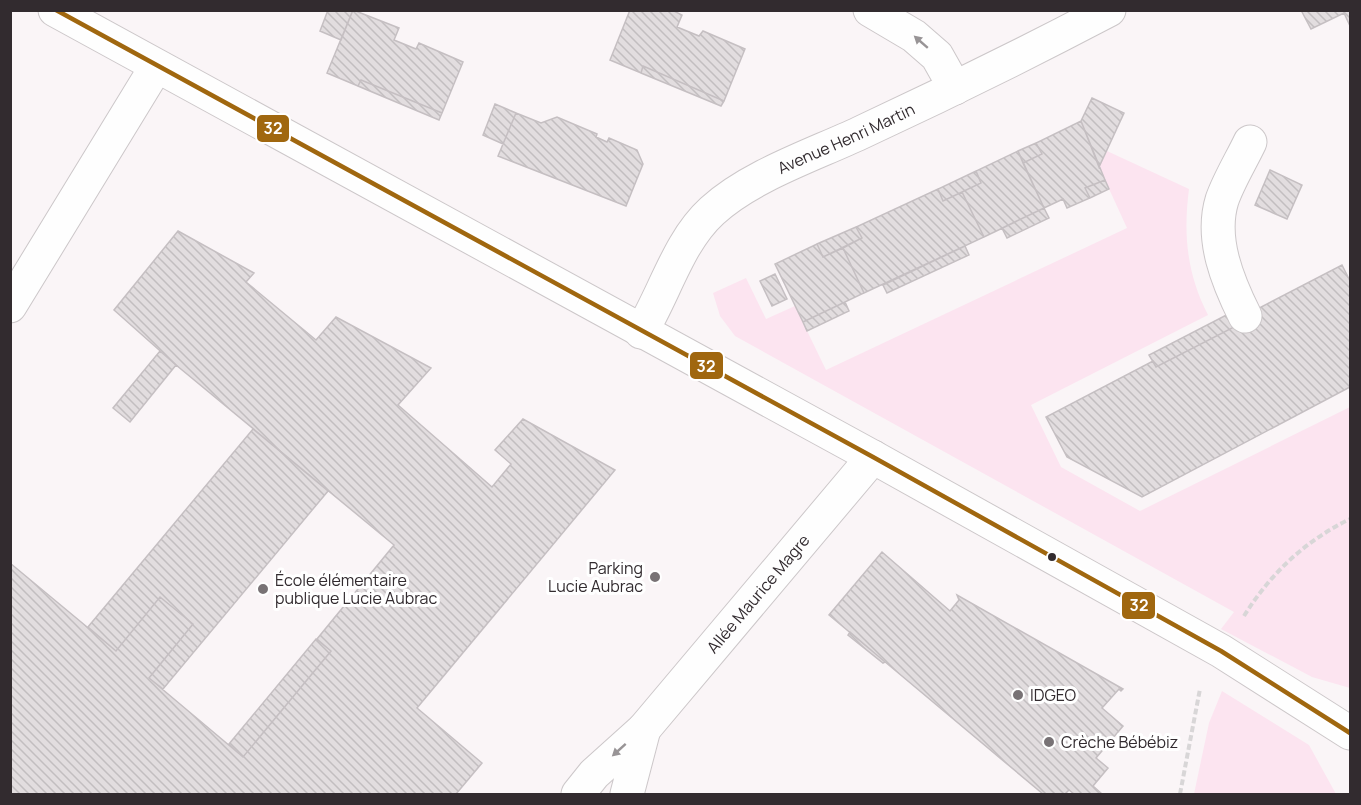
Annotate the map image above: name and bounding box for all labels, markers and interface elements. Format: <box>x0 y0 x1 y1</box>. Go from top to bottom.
one-way arrow <box>914 36 929 49</box>
street label: Avenue Henri Martin <box>774 98 918 179</box>
line badge: 32 <box>256 114 290 143</box>
text: 32 <box>264 117 282 139</box>
line badge: 32 <box>689 351 724 380</box>
text: 32 <box>697 355 715 377</box>
street label: Allée Maurice Magre <box>702 530 814 658</box>
unlabelled marker <box>1046 551 1058 563</box>
place label: Parking Lucie Aubrac <box>548 557 643 597</box>
place label: École élémentaire publique Lucie Aubrac <box>275 569 437 609</box>
marker: Parking Lucie Aubrac <box>648 570 662 584</box>
marker: École élémentaire publique Lucie Aubrac <box>256 582 270 596</box>
line badge: 32 <box>1121 591 1156 620</box>
text: 32 <box>1130 594 1148 616</box>
place label: IDGEO <box>1030 684 1076 706</box>
marker: IDGEO <box>1011 688 1025 702</box>
place label: Crèche Bébébiz <box>1061 731 1178 753</box>
marker: Crèche Bébébiz <box>1042 735 1056 749</box>
one-way arrow <box>613 743 627 757</box>

